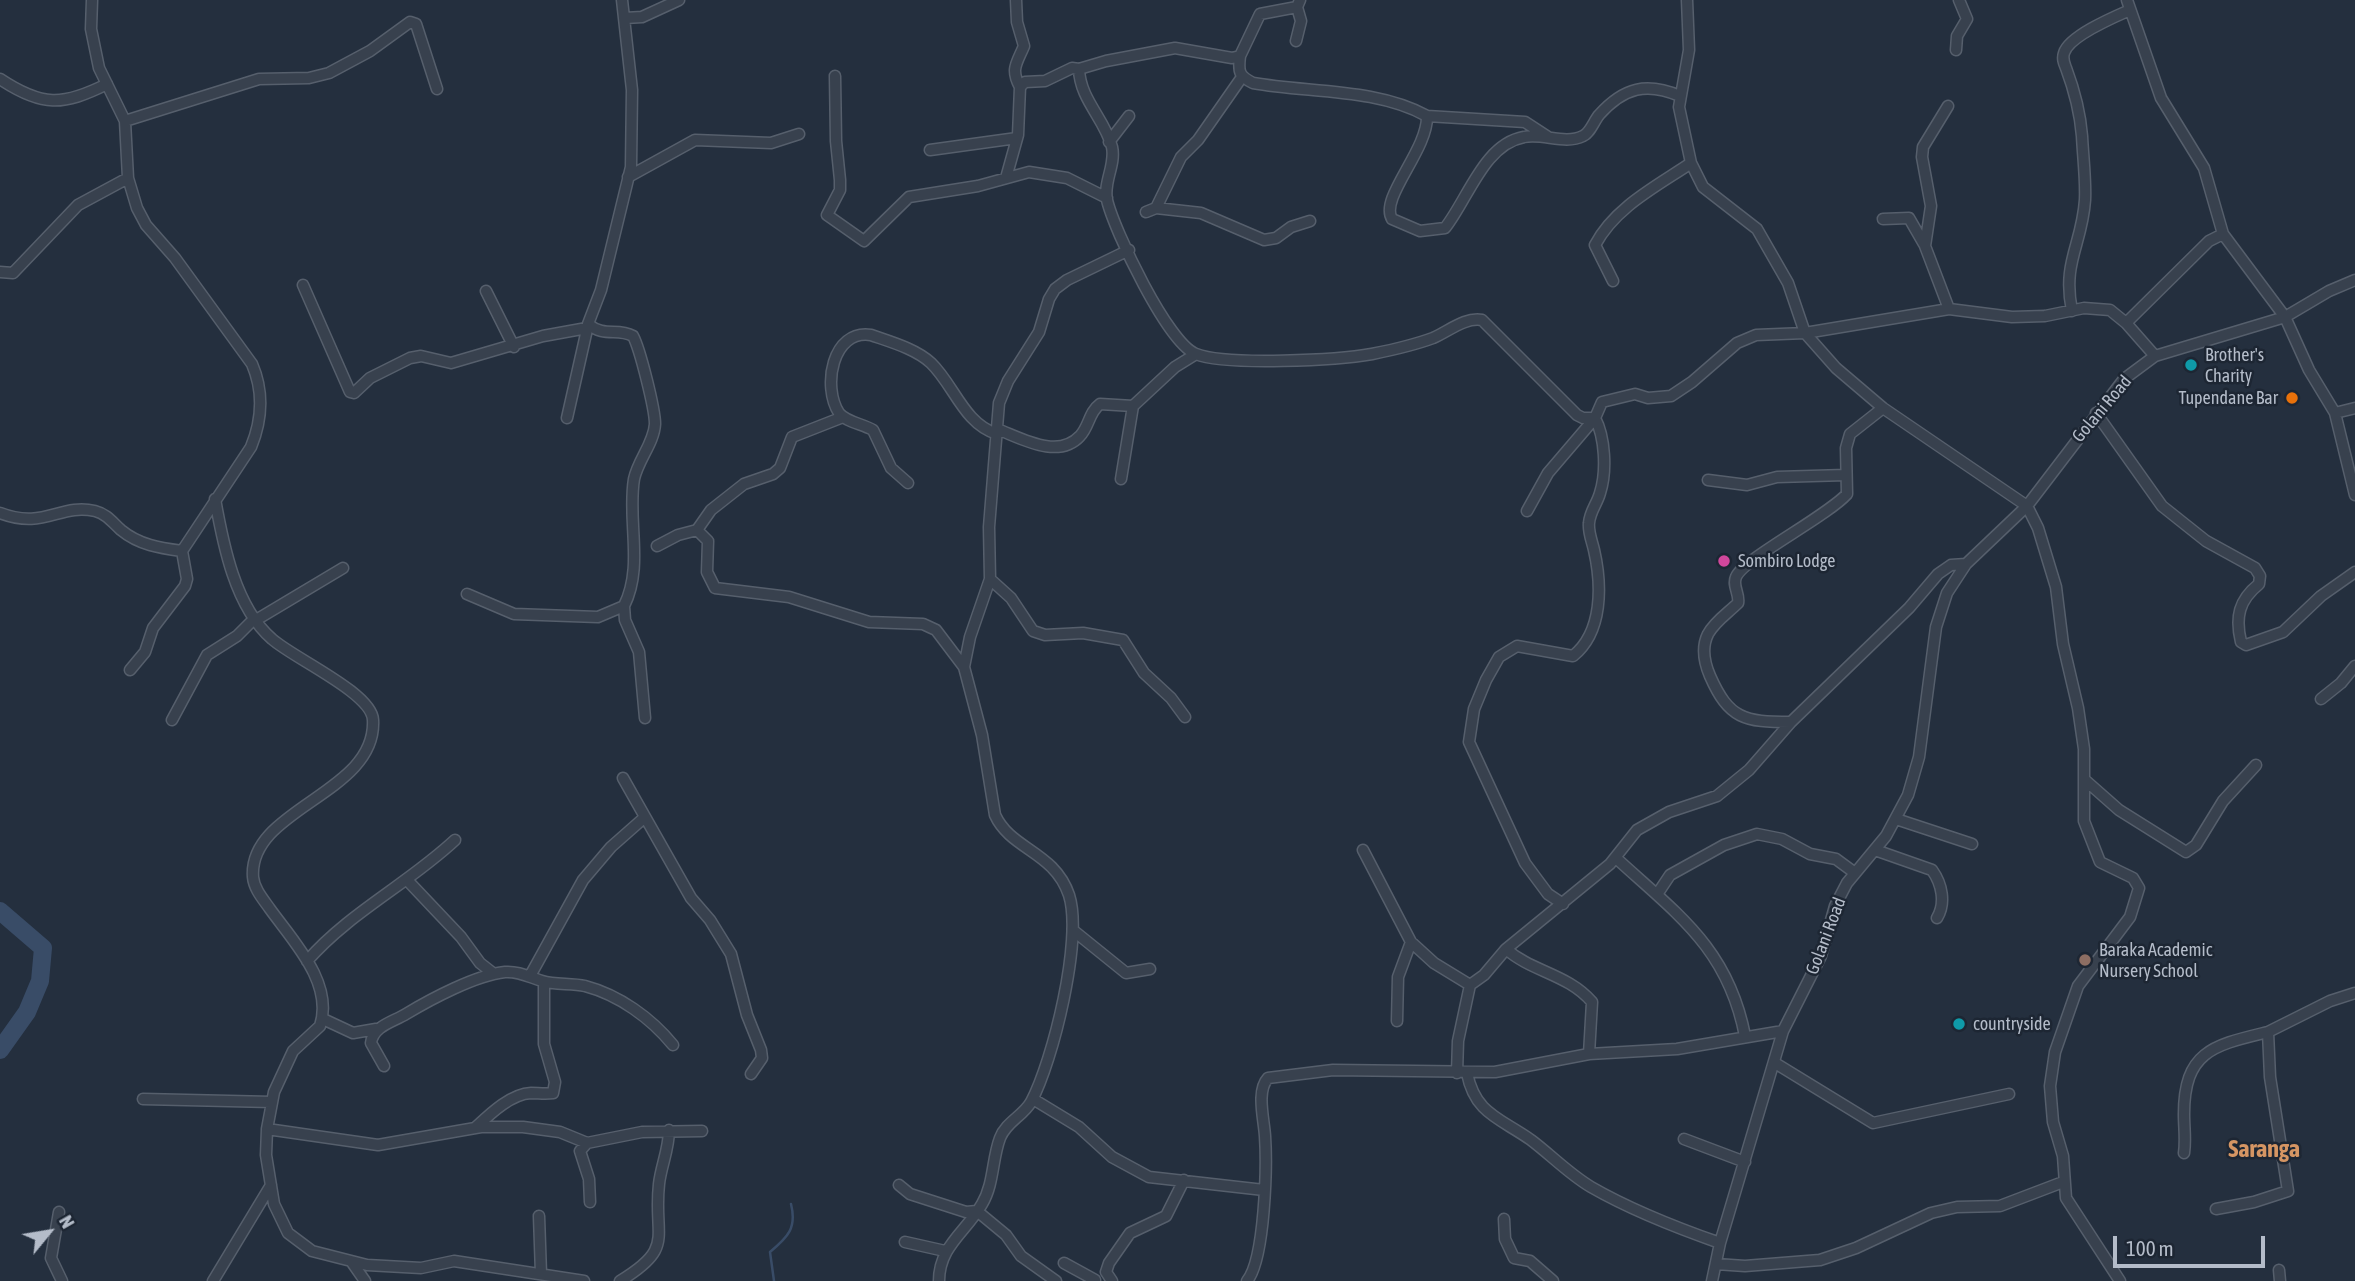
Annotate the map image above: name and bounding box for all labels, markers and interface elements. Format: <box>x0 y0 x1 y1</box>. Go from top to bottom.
place label: Brother's Charity <box>2205 344 2264 386</box>
marker: Brother's Charity <box>2183 357 2199 373</box>
street label: Golani Road <box>2068 371 2136 447</box>
place label: Tupendane Bar <box>2178 387 2278 409</box>
marker: Tupendane Bar <box>2284 390 2300 406</box>
place label: Sombiro Lodge <box>1738 550 1835 572</box>
marker: Sombiro Lodge <box>1716 553 1732 569</box>
street label: Golani Road <box>1801 894 1851 978</box>
place label: Baraka Academic Nursery School <box>2099 939 2212 982</box>
marker: Baraka Academic Nursery School <box>2077 952 2093 968</box>
place label: countryside <box>1973 1013 2051 1035</box>
marker: countryside <box>1951 1016 1967 1032</box>
district label: Saranga <box>2228 1135 2300 1163</box>
north arrow <box>14 1197 84 1267</box>
text: N <box>55 1211 80 1232</box>
scale bar <box>2117 1222 2269 1266</box>
text: 100 m <box>2126 1236 2174 1260</box>

